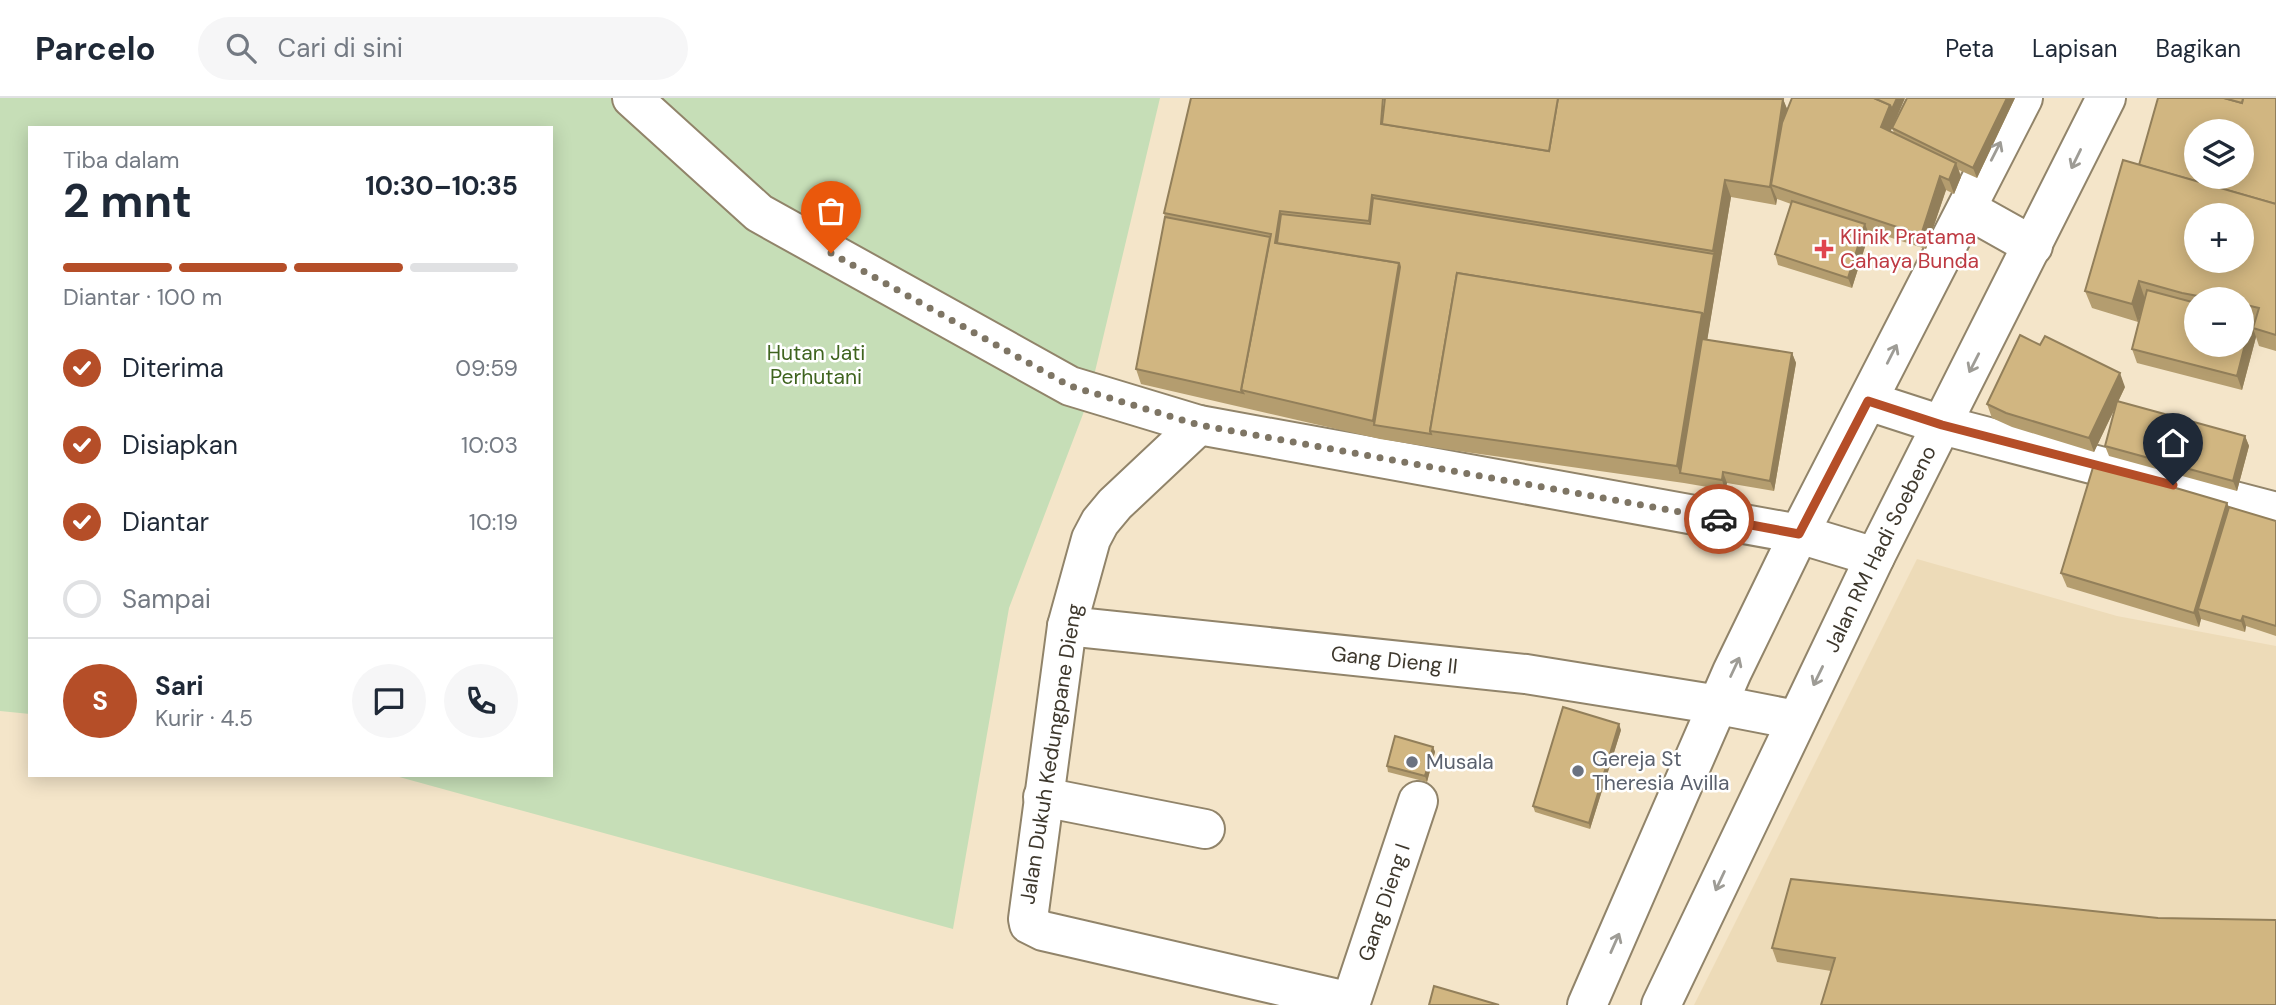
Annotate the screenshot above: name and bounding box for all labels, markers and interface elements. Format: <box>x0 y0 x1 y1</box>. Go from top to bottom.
search box <box>198 17 688 80</box>
text: Parcelo <box>35 27 156 70</box>
icon: search <box>222 29 260 67</box>
text: Cari di sini <box>278 31 403 65</box>
text: Peta <box>1945 33 1994 64</box>
text: Lapisan <box>2032 33 2117 64</box>
text: Bagikan <box>2155 33 2241 64</box>
map controls <box>2184 119 2254 357</box>
button: layers <box>2184 119 2254 189</box>
one-way arrow <box>1989 142 2003 162</box>
text: Tiba dalam <box>63 145 180 175</box>
one-way arrow <box>2068 148 2082 169</box>
text: 10:30–10:35 <box>365 169 518 203</box>
text: 2 mnt <box>63 171 192 231</box>
pin <box>801 181 861 253</box>
icon: bag <box>812 192 850 230</box>
button: + <box>2184 203 2254 273</box>
place label: Klinik Pratama Cahaya Bunda <box>1840 223 1979 275</box>
marker: Klinik Pratama Cahaya Bunda <box>1814 239 1834 259</box>
text: Diantar · 100 m <box>63 282 222 312</box>
button: − <box>2184 287 2254 357</box>
park label: Hutan Jati Perhutani <box>767 339 865 391</box>
one-way arrow <box>1886 344 1899 365</box>
icon: check <box>63 349 101 387</box>
text: Diterima <box>122 351 224 385</box>
one-way arrow <box>1966 352 1980 373</box>
text: 09:59 <box>455 353 518 383</box>
pin <box>2143 413 2203 485</box>
icon: home <box>2154 424 2192 462</box>
icon: check <box>63 426 101 464</box>
text: Disiapkan <box>122 428 238 462</box>
text: 10:03 <box>461 430 518 460</box>
street label: Jalan RM Hadi Soebeno <box>1817 441 1943 657</box>
courier <box>1684 484 1754 554</box>
icon: car <box>1700 500 1738 538</box>
icon: check <box>63 503 101 541</box>
text: Diantar <box>122 505 209 539</box>
text: 10:19 <box>469 507 518 537</box>
text: Sampai <box>122 582 211 616</box>
street label: Jalan Dukuh Kedungpane Dieng <box>1013 601 1089 906</box>
street label: Gang Dieng II <box>1329 640 1459 681</box>
one-way arrow <box>1729 657 1742 678</box>
button: chat <box>352 664 426 738</box>
button: phone <box>444 664 518 738</box>
one-way arrow <box>1810 665 1824 686</box>
text: Sari <box>155 669 204 703</box>
text: S <box>92 684 108 718</box>
text: Kurir · 4.5 <box>155 703 253 733</box>
place label: Gereja St Theresia Avilla <box>1592 745 1729 797</box>
place label: Musala <box>1426 748 1494 776</box>
marker: Musala <box>1404 754 1420 770</box>
marker: Gereja St Theresia Avilla <box>1570 763 1586 779</box>
street label: Gang Dieng I <box>1352 840 1417 965</box>
one-way arrow <box>1712 870 1726 891</box>
one-way arrow <box>1609 932 1622 954</box>

